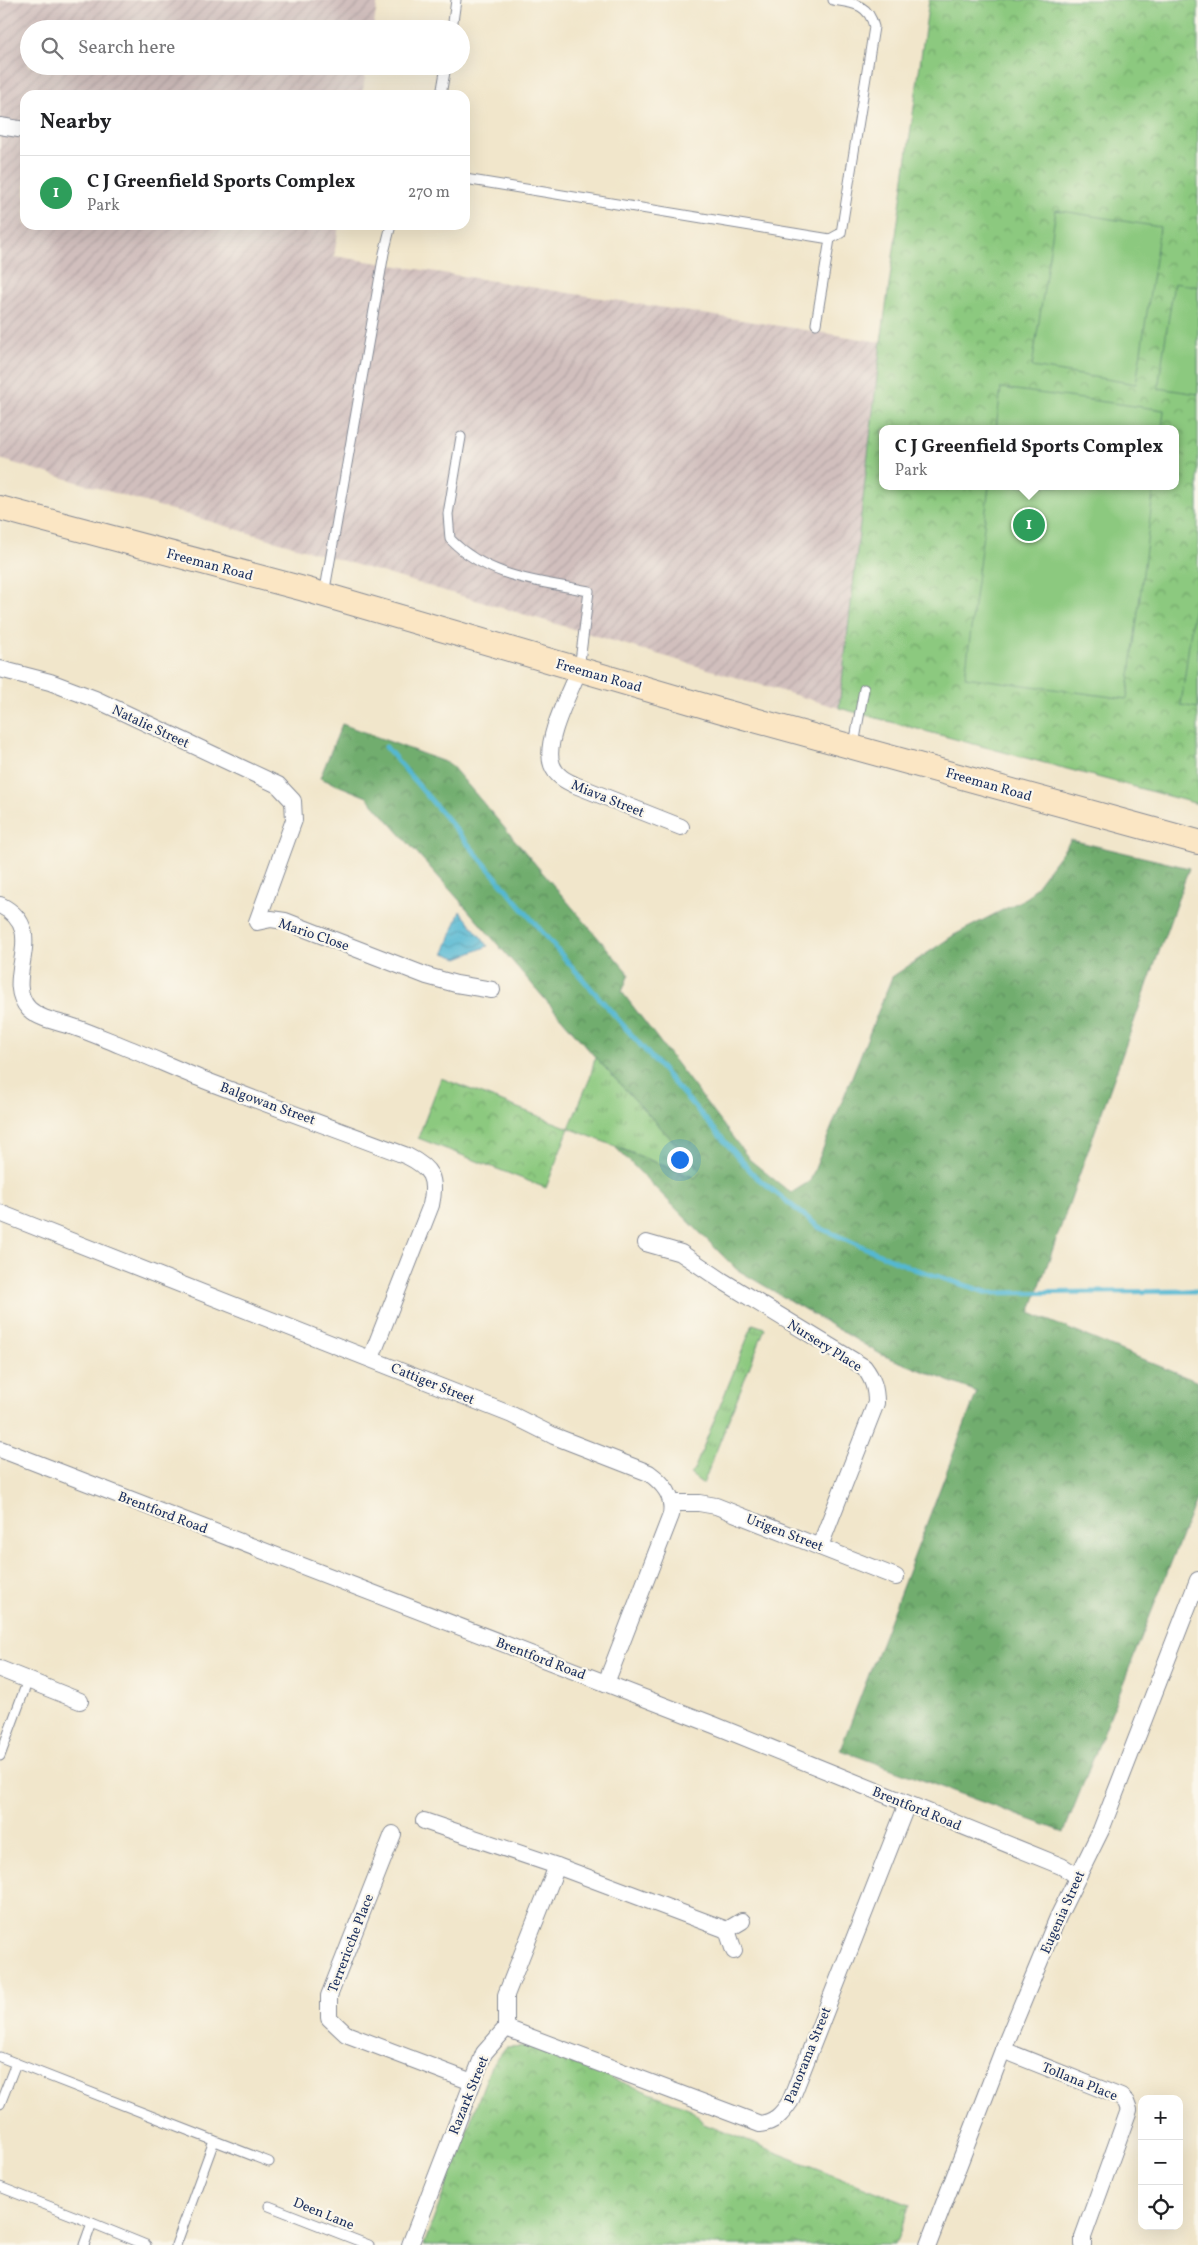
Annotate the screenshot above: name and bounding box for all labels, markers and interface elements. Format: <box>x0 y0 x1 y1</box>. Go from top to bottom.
search box <box>20 20 470 75</box>
icon: search <box>38 34 66 62</box>
text: Search here <box>78 35 175 61</box>
text: Nearby <box>40 108 111 137</box>
text: C J Greenfield Sports Complex <box>87 169 355 195</box>
text: 1 <box>53 182 59 204</box>
text: 270 m <box>408 182 450 204</box>
text: Park <box>87 195 120 217</box>
popup <box>879 425 1179 490</box>
text: C J Greenfield Sports Complex <box>895 434 1163 460</box>
text: Park <box>895 460 928 482</box>
pin: 1 <box>1013 506 1045 544</box>
street label: Freeman Road <box>164 545 255 586</box>
street label: Freeman Road <box>553 655 644 698</box>
street label: Natalie Street <box>108 701 192 754</box>
street label: Freeman Road <box>943 764 1034 807</box>
street label: Miava Street <box>568 776 647 823</box>
street label: Mario Close <box>276 914 352 957</box>
street label: Balgowan Street <box>217 1078 318 1130</box>
your location <box>667 1147 693 1173</box>
street label: Nursery Place <box>783 1316 865 1377</box>
street label: Cattiger Street <box>388 1359 477 1410</box>
street label: Brentford Road <box>115 1488 210 1539</box>
street label: Urigen Street <box>743 1510 826 1557</box>
street label: Brentford Road <box>493 1634 588 1685</box>
street label: Brentford Road <box>869 1783 964 1836</box>
street label: Eugenia Street <box>1037 1868 1090 1957</box>
street label: Terrericche Place <box>324 1891 379 1996</box>
street label: Panorama Street <box>780 2004 836 2107</box>
street label: Razark Street <box>445 2053 494 2138</box>
street label: Tollana Place <box>1039 2059 1120 2106</box>
map controls <box>1138 2095 1183 2230</box>
button: + <box>1138 2095 1183 2140</box>
button: − <box>1138 2140 1183 2185</box>
button: locate <box>1138 2185 1183 2230</box>
street label: Deen Lane <box>290 2194 357 2235</box>

